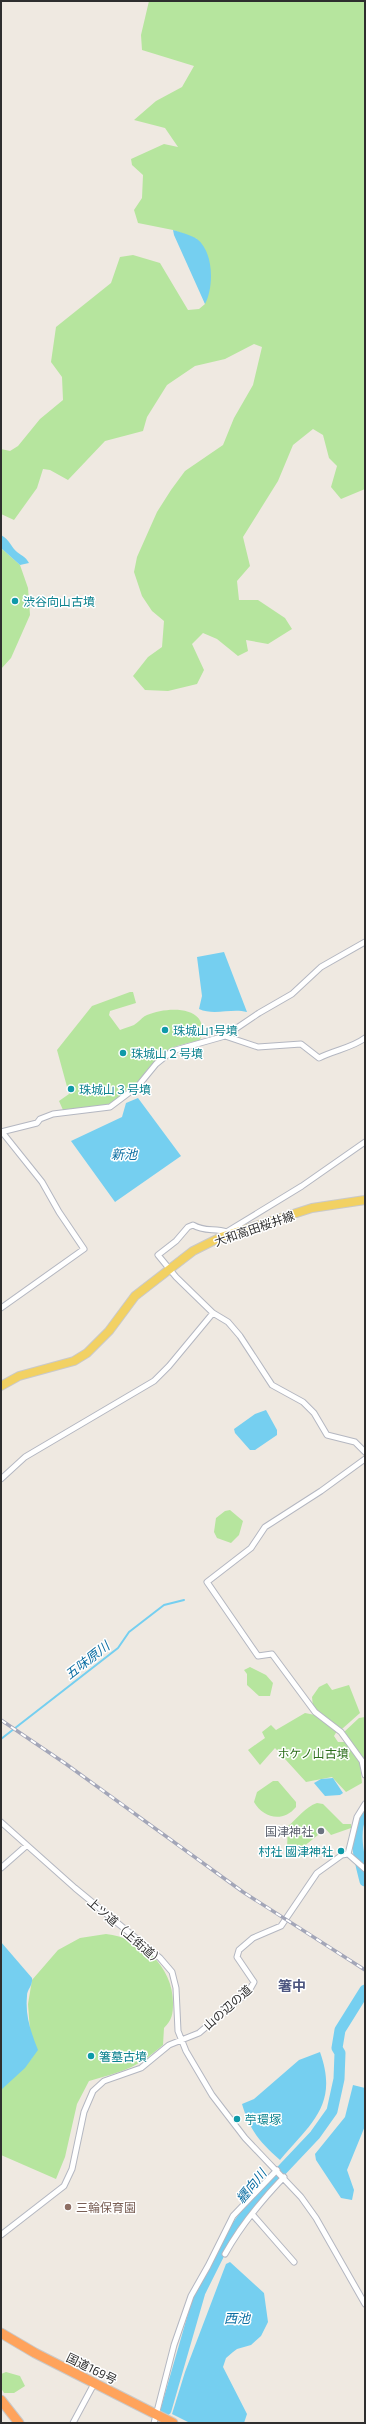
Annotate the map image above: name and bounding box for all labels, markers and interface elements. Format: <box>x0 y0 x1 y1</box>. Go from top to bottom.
place label: 渋谷向山古墳 <box>23 594 95 608</box>
marker: 渋谷向山古墳 <box>10 596 20 606</box>
place label: 珠城山1号墳 <box>173 1023 238 1037</box>
marker: 珠城山1号墳 <box>160 1025 170 1035</box>
place label: 珠城山２号墳 <box>131 1046 203 1060</box>
marker: 珠城山２号墳 <box>118 1048 128 1058</box>
place label: 珠城山３号墳 <box>79 1082 151 1096</box>
marker: 珠城山３号墳 <box>66 1084 76 1094</box>
water label: 新池 <box>111 1146 139 1162</box>
street label: 大和高田桜井線 <box>212 1208 296 1248</box>
water label: 五味原川 <box>62 1636 114 1682</box>
park label: ホケノ山古墳 <box>277 1746 349 1760</box>
place label: 国津神社 <box>265 1824 313 1838</box>
marker: 国津神社 <box>316 1826 326 1836</box>
place label: 村社 國津神社 <box>258 1844 333 1858</box>
marker: 村社 國津神社 <box>336 1846 346 1856</box>
street label: 上ツ道（上街道） <box>85 1894 167 1968</box>
district label: 箸中 <box>278 1977 306 1994</box>
street label: 山の辺の道 <box>200 1982 254 2032</box>
place label: 箸墓古墳 <box>99 2049 147 2063</box>
marker: 箸墓古墳 <box>86 2051 96 2061</box>
place label: 苧環塚 <box>245 2112 281 2126</box>
marker: 苧環塚 <box>232 2114 242 2124</box>
water label: 纒向川 <box>233 2164 271 2206</box>
place label: 三輪保育園 <box>76 2200 136 2214</box>
marker: 三輪保育園 <box>63 2202 73 2212</box>
water label: 西池 <box>224 2310 252 2326</box>
street label: 国道169号 <box>64 2350 120 2386</box>

